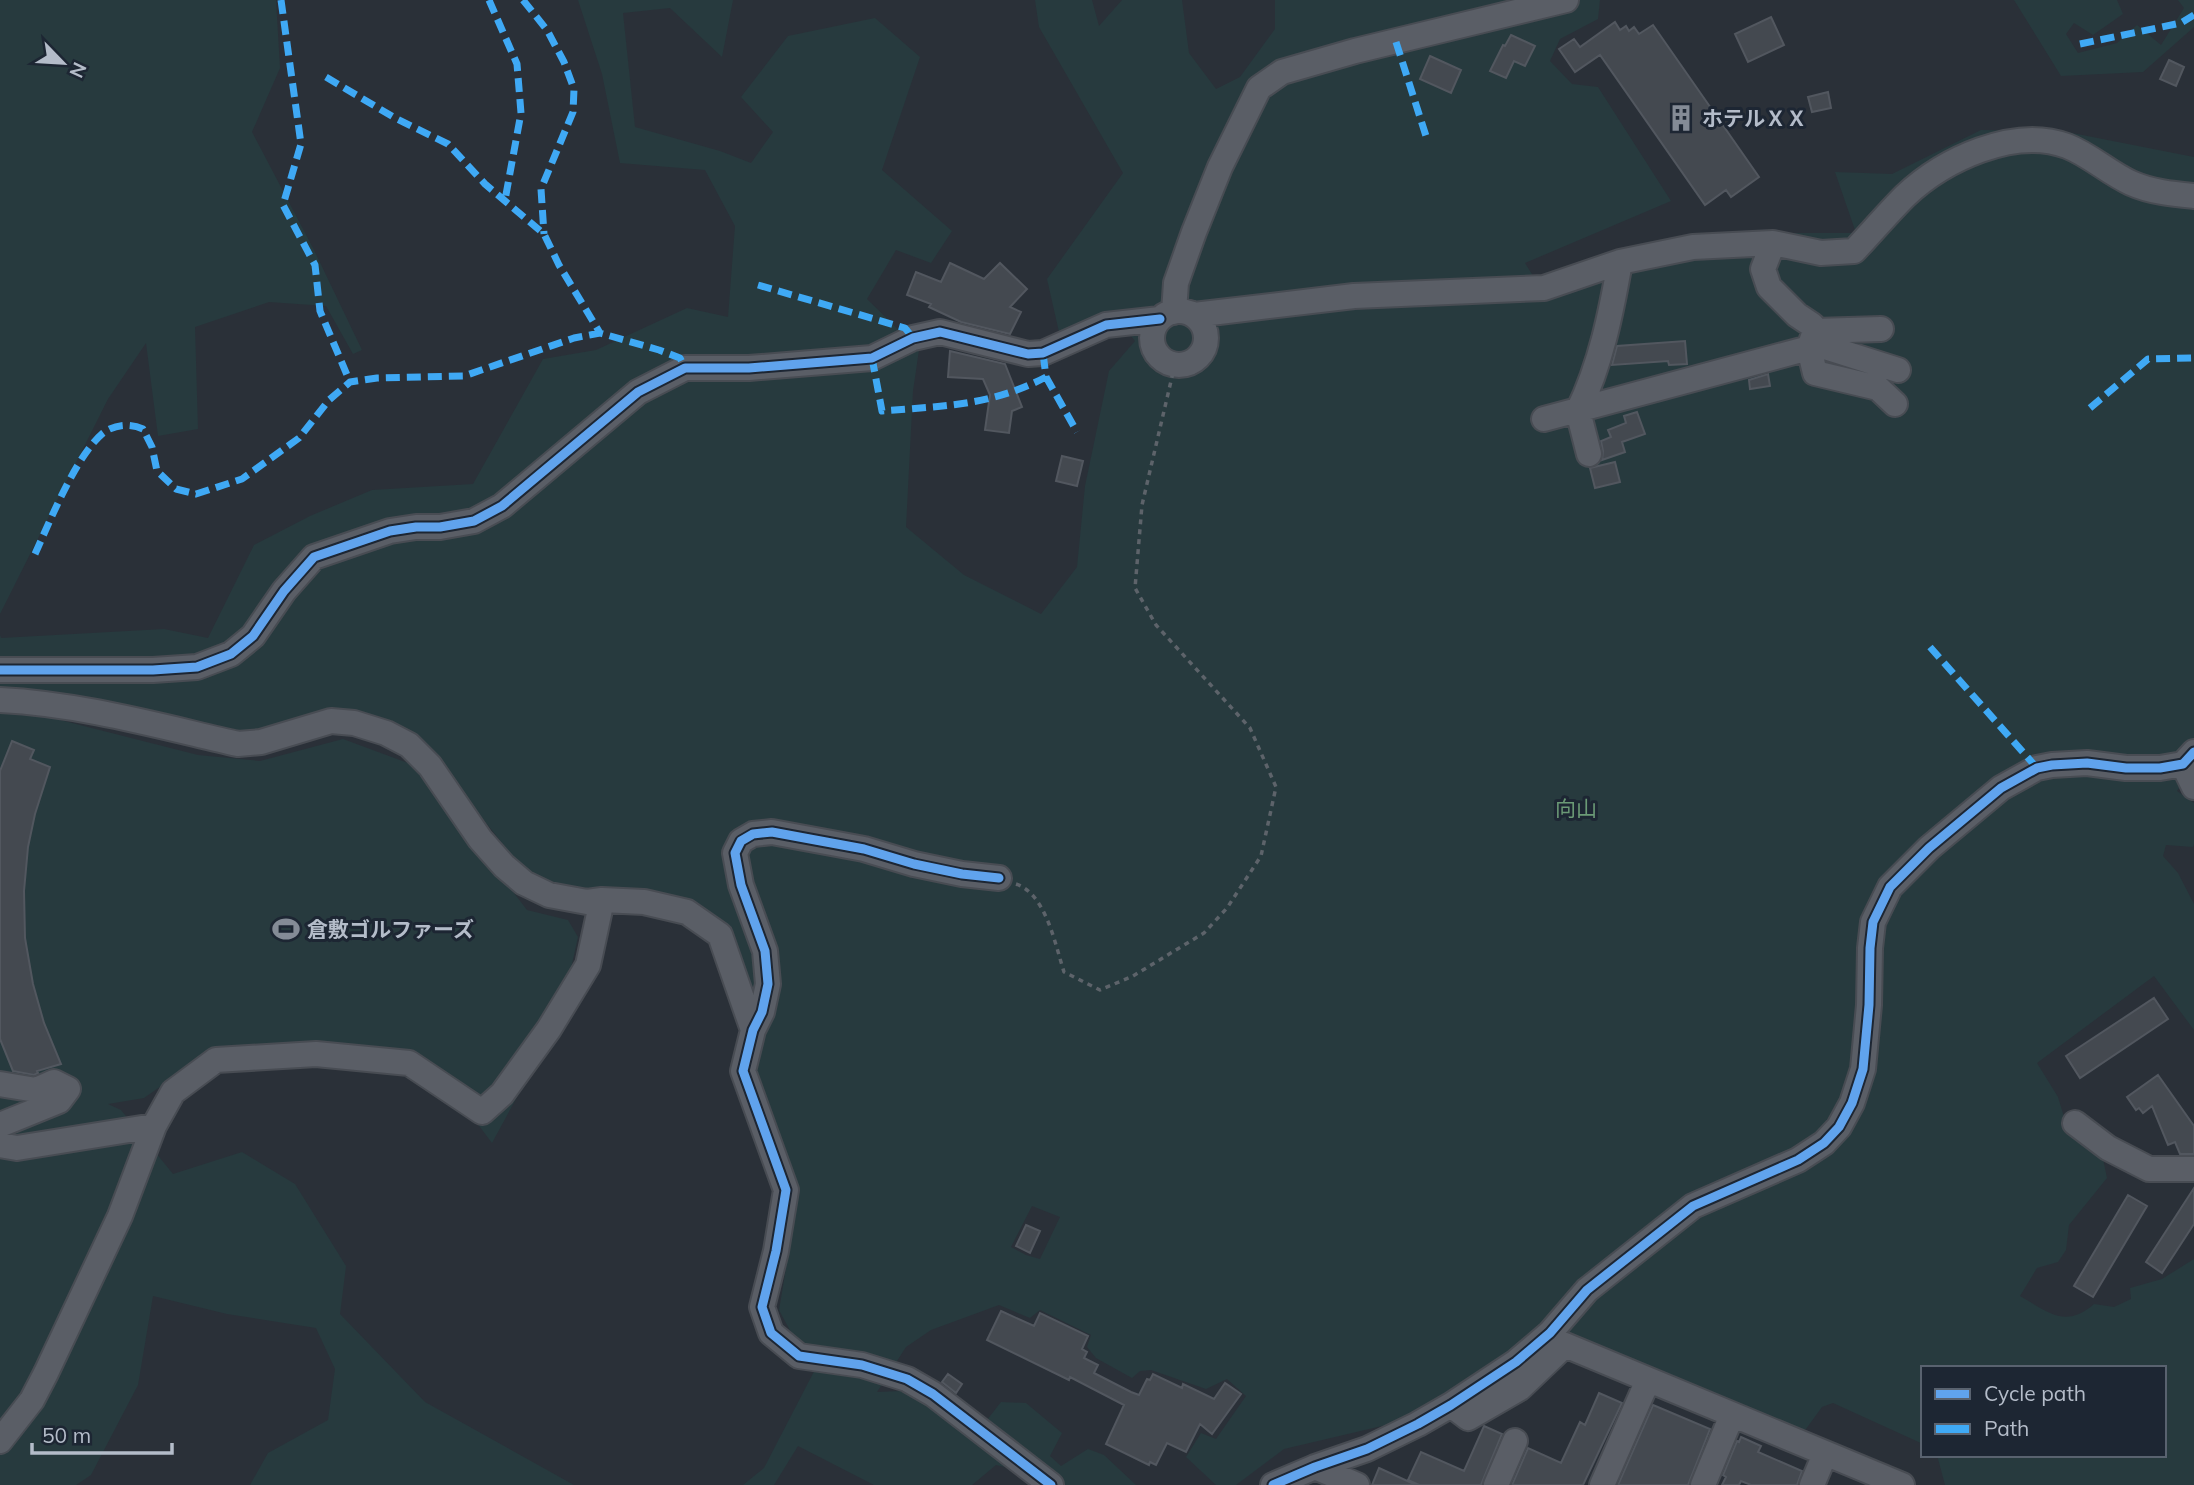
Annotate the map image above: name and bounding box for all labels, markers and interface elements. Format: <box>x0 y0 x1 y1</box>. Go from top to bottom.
north arrow <box>28 28 98 98</box>
text: N <box>64 59 92 82</box>
building icon: ホテルＸＸ <box>1666 103 1696 133</box>
place label: ホテルＸＸ <box>1702 105 1807 131</box>
park label: 向山 <box>1555 795 1597 821</box>
sports icon: 倉敷ゴルファーズ <box>271 914 301 944</box>
place label: 倉敷ゴルファーズ <box>307 916 474 942</box>
legend <box>1921 1366 2166 1457</box>
text: Cycle path <box>1984 1380 2086 1406</box>
scale bar <box>32 1412 172 1456</box>
text: Path <box>1984 1415 2029 1441</box>
text: 50 m <box>42 1422 91 1448</box>

